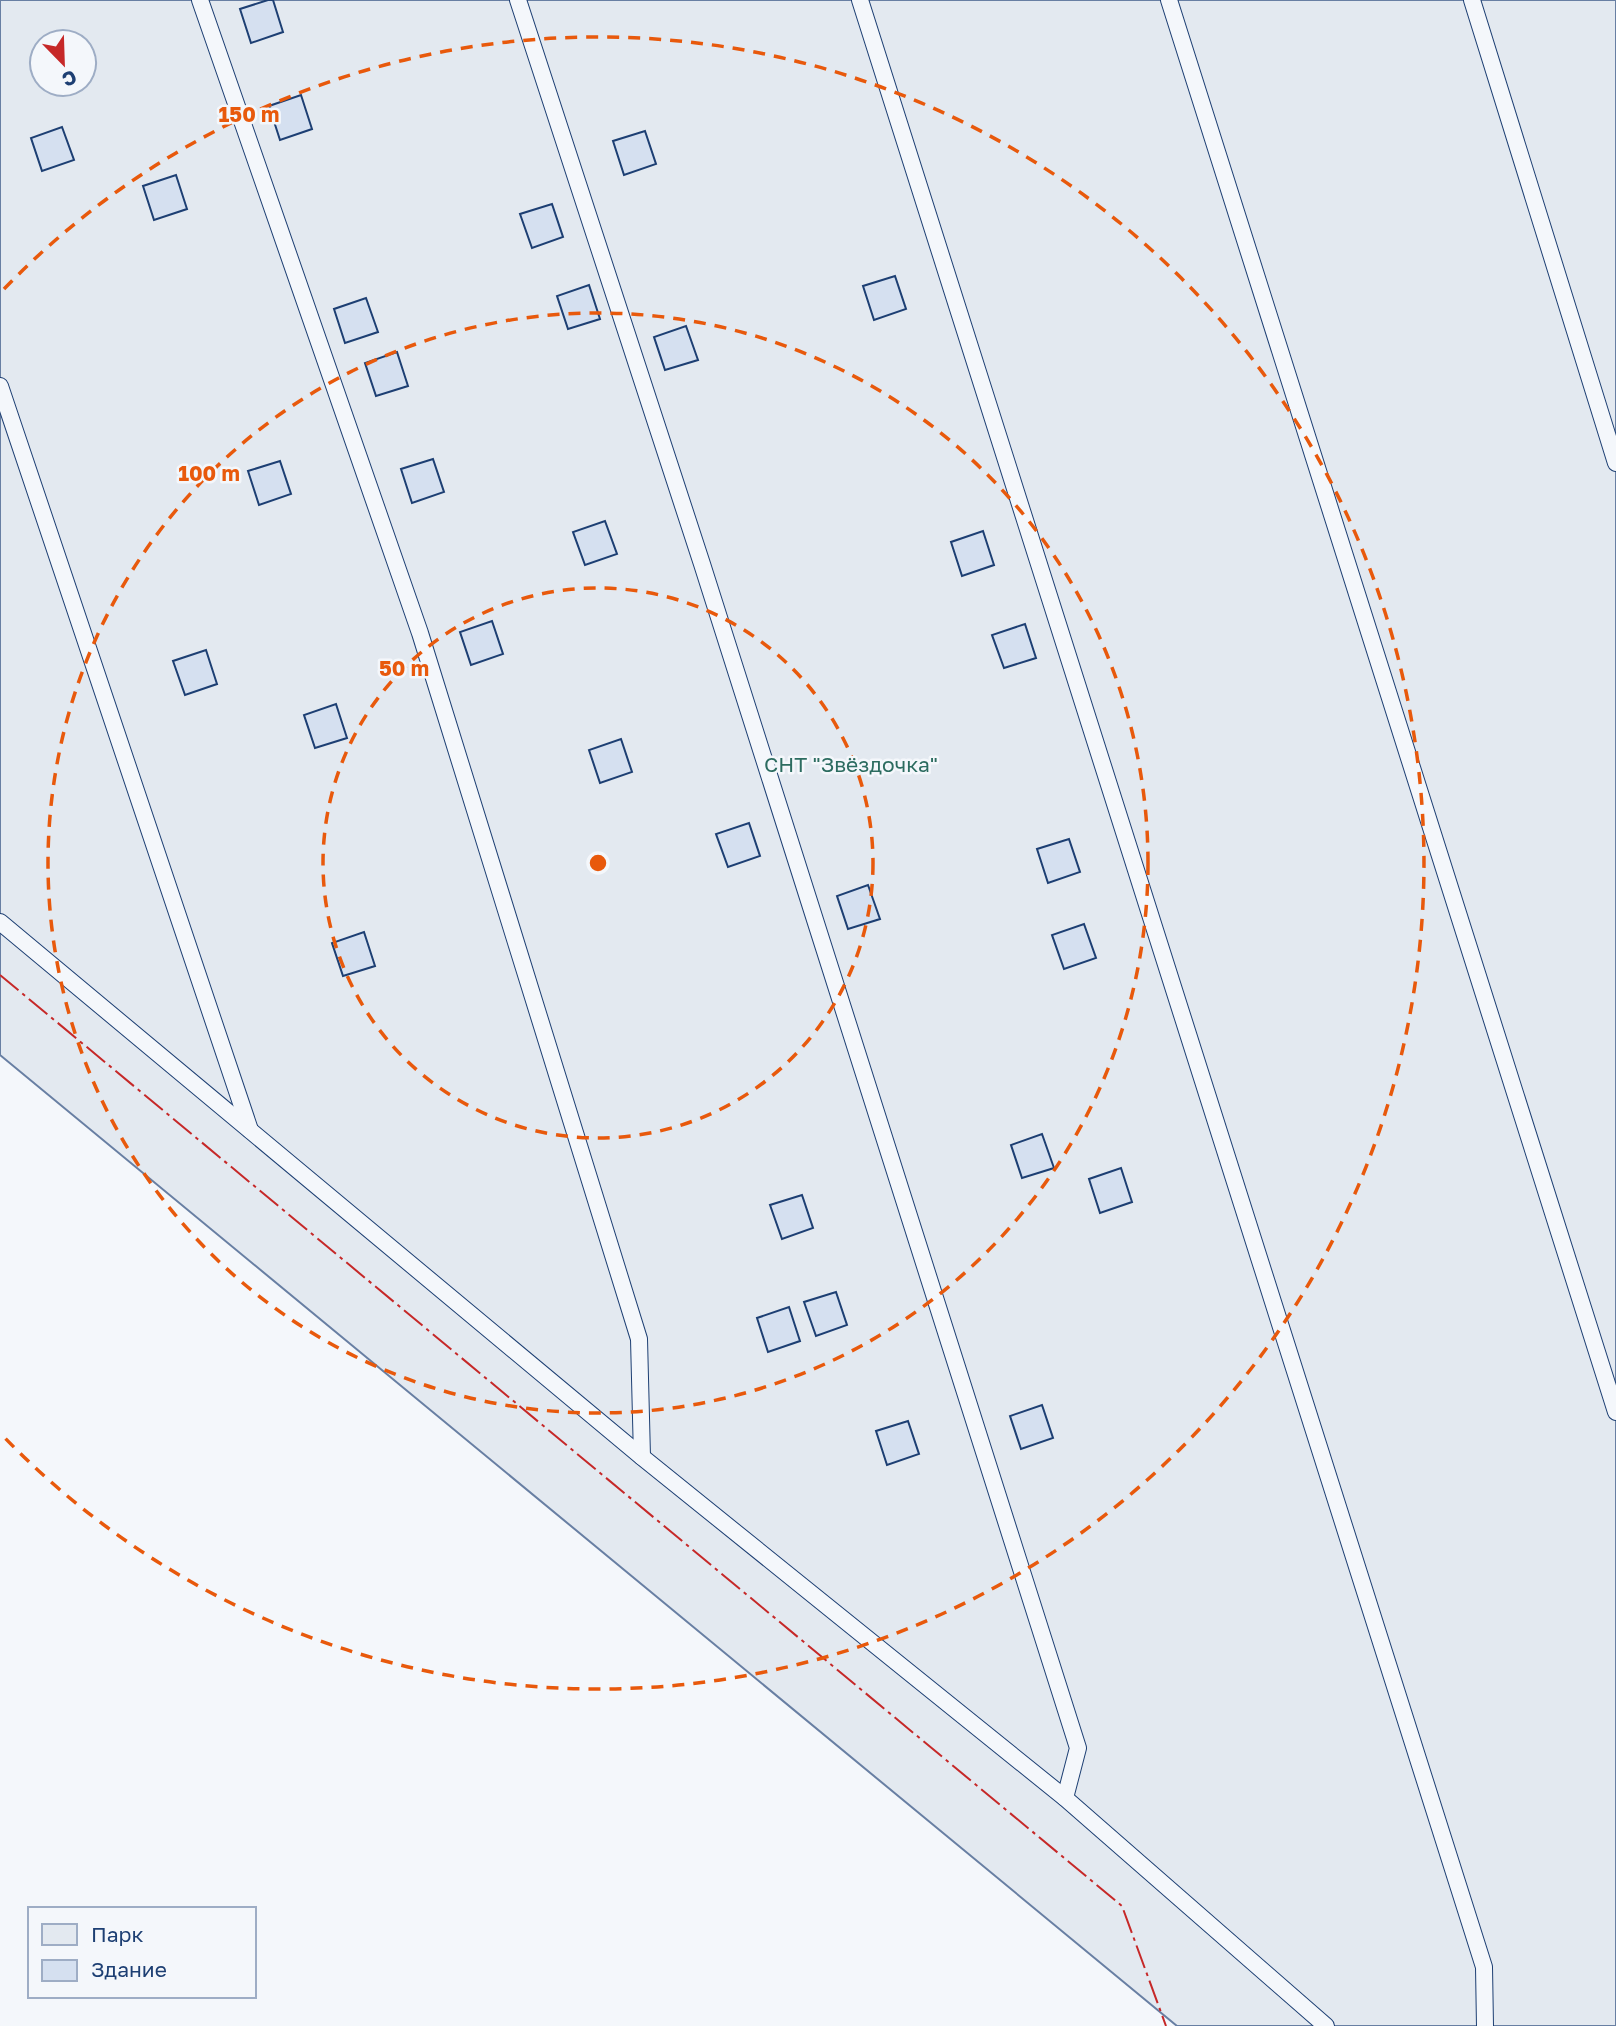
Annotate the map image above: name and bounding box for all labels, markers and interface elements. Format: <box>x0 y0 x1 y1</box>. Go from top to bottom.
north arrow <box>28 28 98 98</box>
text: С <box>59 66 81 92</box>
text: 150 m <box>219 101 279 127</box>
text: 100 m <box>178 460 240 486</box>
text: 50 m <box>379 655 429 681</box>
park label: СНТ "Звёздочка" <box>764 751 938 777</box>
centre of rings <box>586 851 610 875</box>
legend <box>28 1907 256 1998</box>
text: Парк <box>91 1921 144 1947</box>
text: Здание <box>91 1956 167 1982</box>

